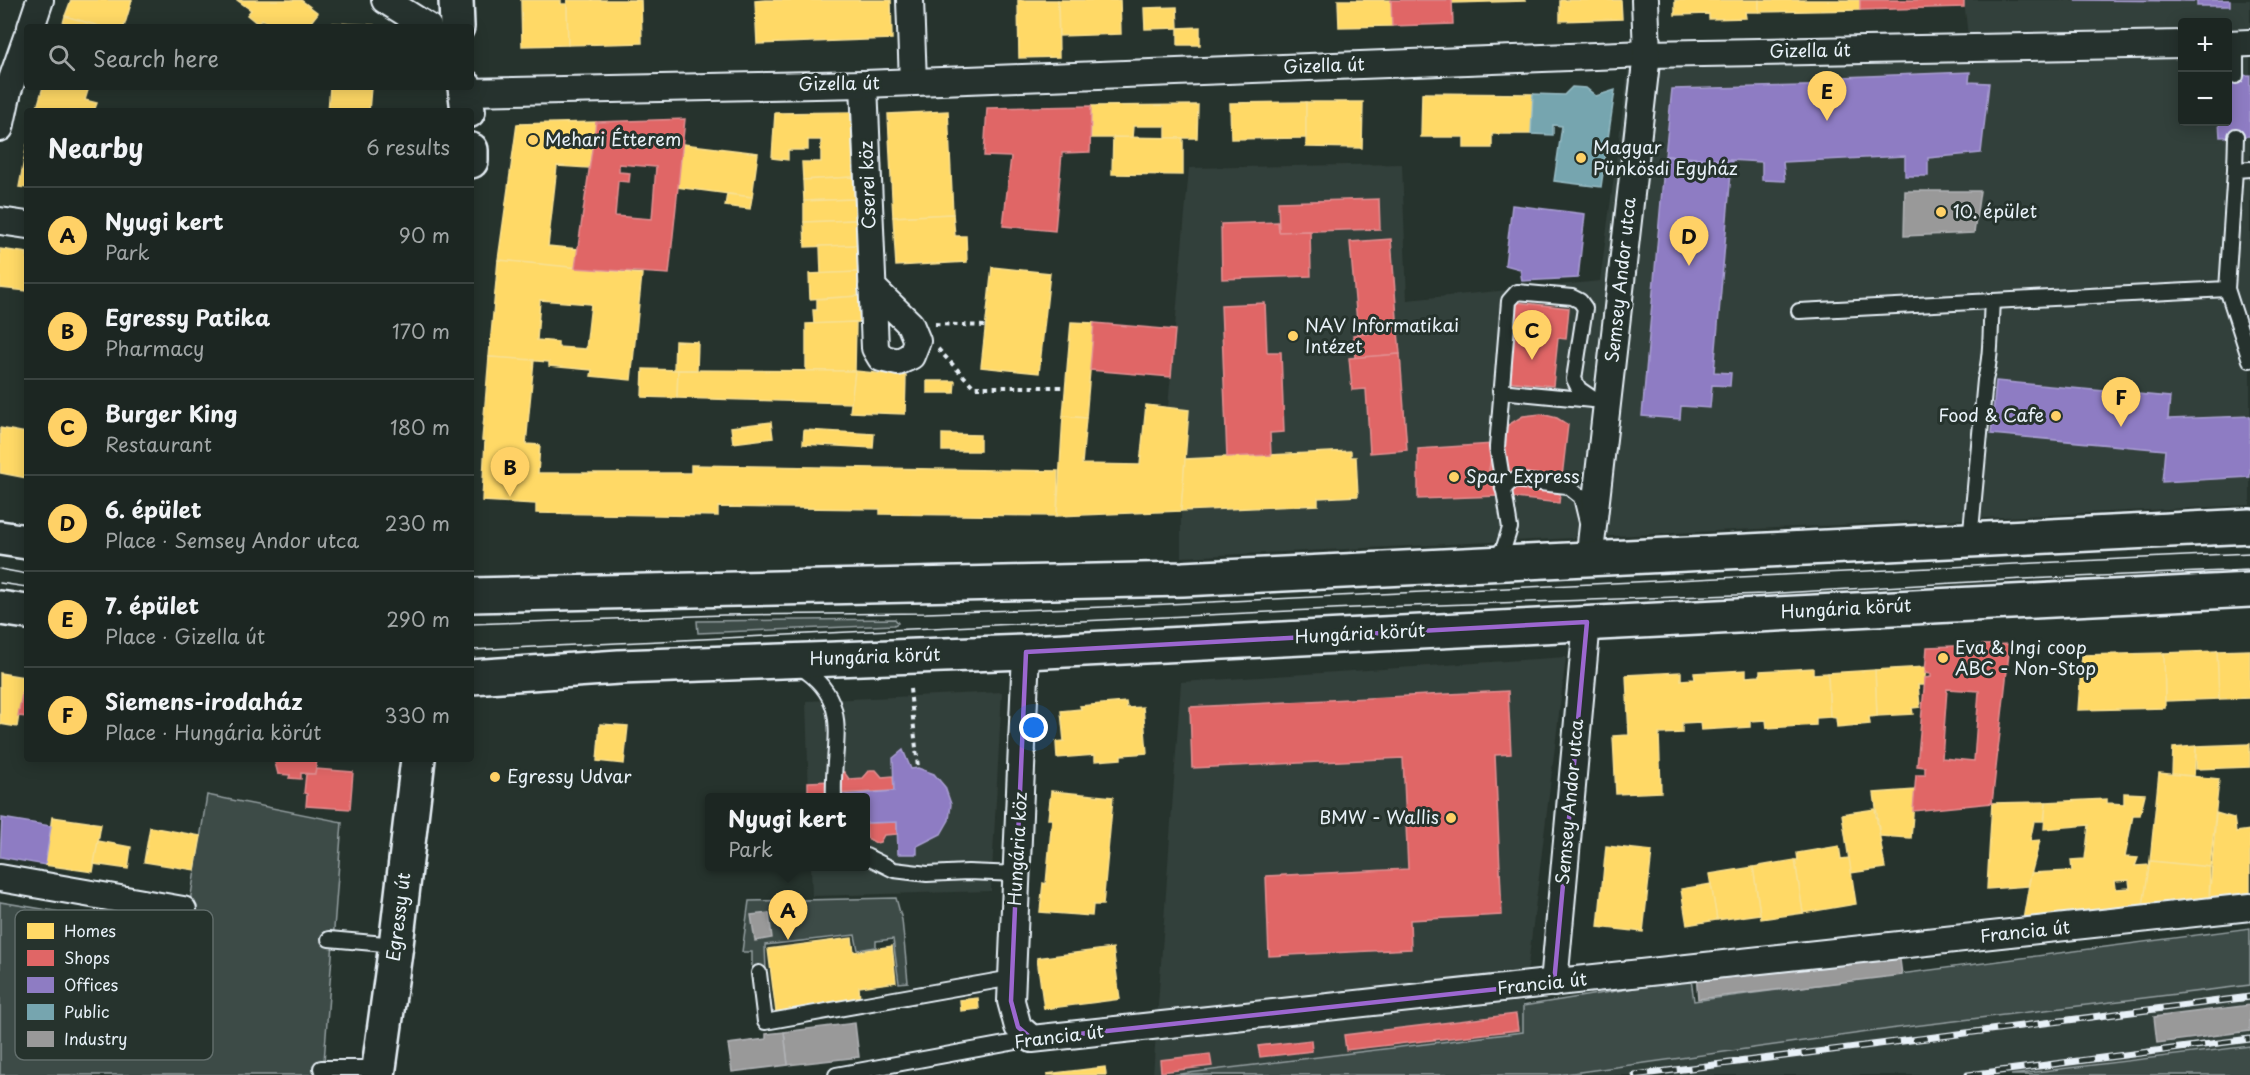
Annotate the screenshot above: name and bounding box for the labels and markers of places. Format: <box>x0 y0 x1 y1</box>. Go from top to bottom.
pin: E <box>1808 72 1846 121</box>
place label: Mehari Étterem <box>545 125 681 152</box>
marker: Mehari Étterem <box>526 133 540 147</box>
place label: Magyar Pünkösdi Egyház <box>1593 133 1738 181</box>
marker: Magyar Pünkösdi Egyház <box>1574 151 1588 165</box>
place label: 10. épület <box>1953 197 2037 224</box>
marker: 10. épület <box>1934 205 1948 219</box>
pin: D <box>1670 216 1708 266</box>
pin: C <box>1512 310 1552 360</box>
place label: NAV Informatikai Intézet <box>1305 311 1459 359</box>
marker: NAV Informatikai Intézet <box>1286 329 1300 343</box>
pin: F <box>2102 378 2140 427</box>
place label: Food & Cafe <box>1938 401 2044 428</box>
marker: Food & Cafe <box>2049 409 2063 423</box>
pin: B <box>490 448 530 497</box>
place label: Spar Express <box>1466 462 1579 489</box>
marker: Spar Express <box>1447 470 1461 484</box>
place label: Eva & Ingi coop ABC - Non-Stop <box>1955 633 2096 681</box>
marker: Eva & Ingi coop ABC - Non-Stop <box>1936 651 1950 665</box>
place label: Egressy Udvar <box>507 762 632 789</box>
marker: Egressy Udvar <box>488 770 502 784</box>
place label: BMW - Wallis <box>1319 803 1439 830</box>
marker: BMW - Wallis <box>1444 811 1458 825</box>
pin: A <box>768 890 808 940</box>

